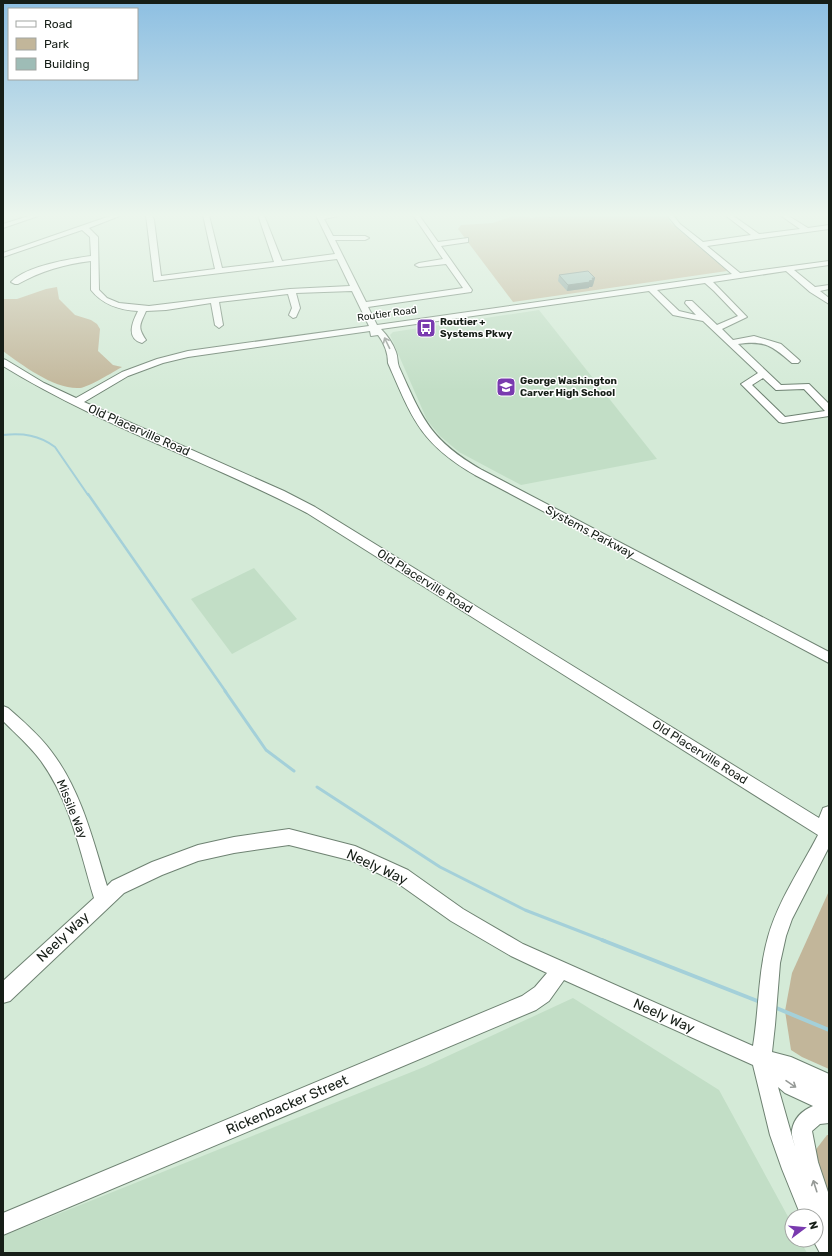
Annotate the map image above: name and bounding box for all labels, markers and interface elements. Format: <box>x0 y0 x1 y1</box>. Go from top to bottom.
legend <box>8 8 138 80</box>
text: Road <box>44 17 72 31</box>
text: Park <box>44 37 70 51</box>
text: Building <box>44 57 90 71</box>
street label: Routier Road <box>357 304 418 324</box>
place label: Routier + Systems Pkwy <box>440 316 512 340</box>
bus stop icon: Routier + Systems Pkwy <box>415 317 437 339</box>
one-way arrow <box>383 337 390 349</box>
place label: George Washington Carver High School <box>520 375 617 399</box>
school or university icon: George Washington Carver High School <box>495 376 517 398</box>
street label: Old Placerville Road <box>86 401 192 459</box>
street label: Systems Parkway <box>543 503 637 562</box>
street label: Old Placerville Road <box>375 546 475 616</box>
street label: Old Placerville Road <box>650 717 750 787</box>
street label: Missile Way <box>54 777 90 841</box>
street label: Neely Way <box>344 845 411 889</box>
street label: Neely Way <box>33 908 93 966</box>
street label: Neely Way <box>631 995 698 1037</box>
street label: Rickenbacker Street <box>223 1071 351 1138</box>
one-way arrow <box>785 1080 796 1088</box>
one-way arrow <box>811 1179 818 1192</box>
north arrow <box>784 1208 824 1248</box>
text: N <box>806 1220 820 1231</box>

